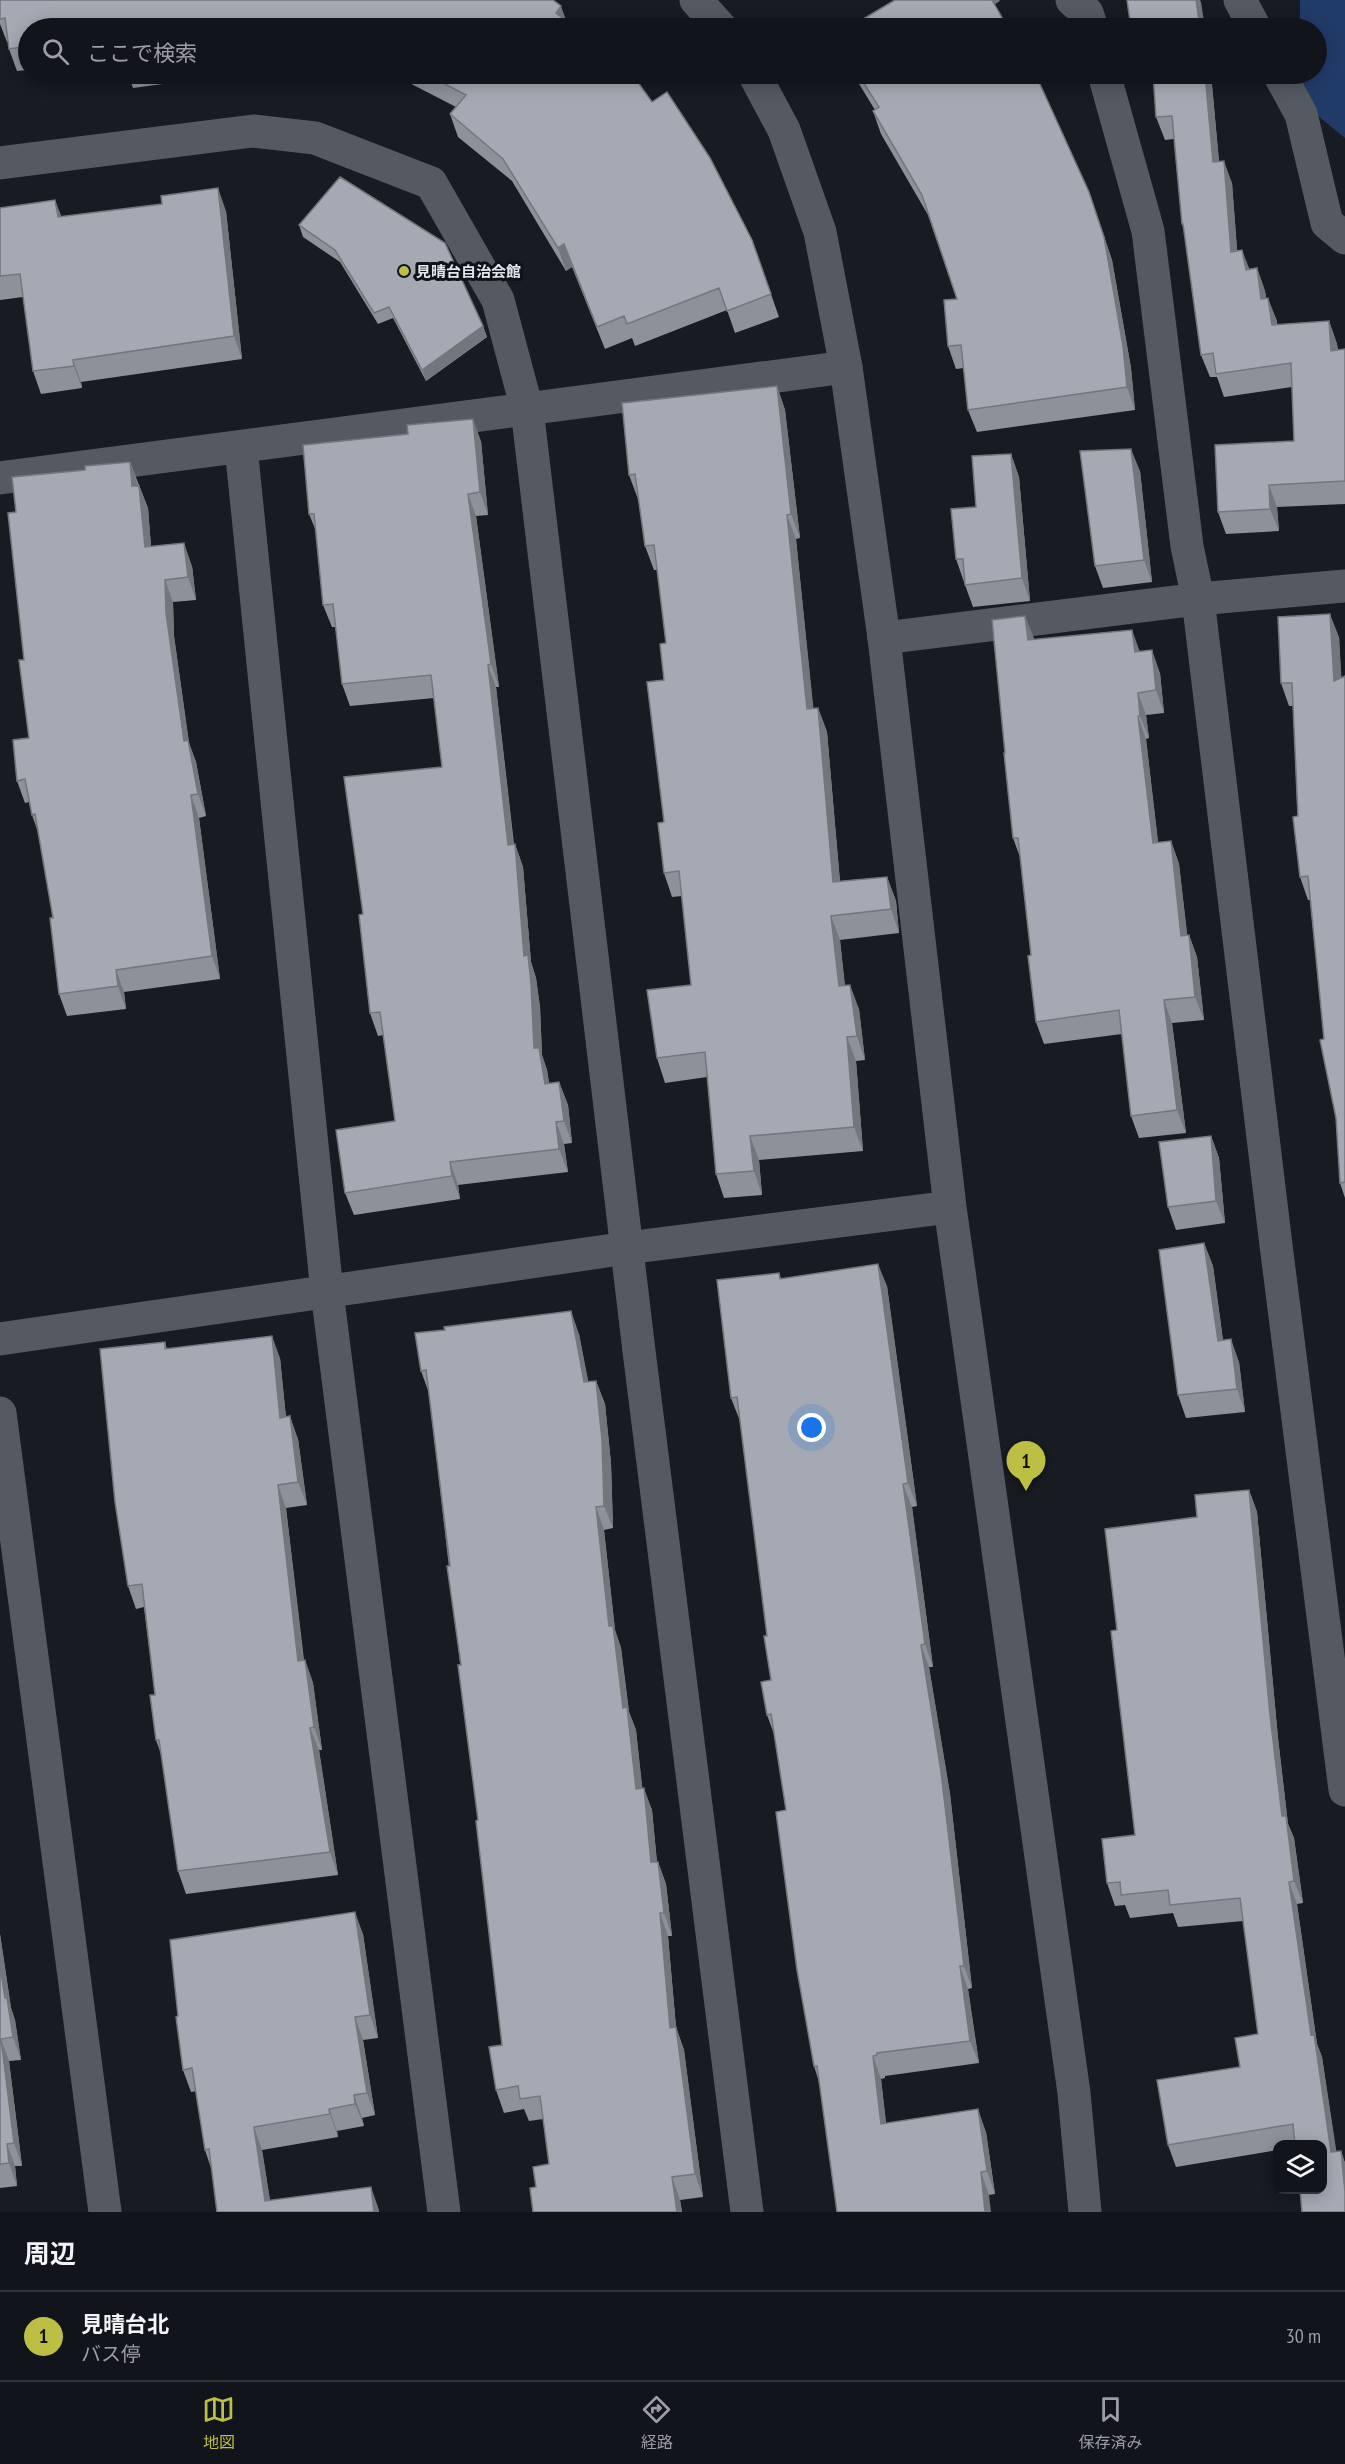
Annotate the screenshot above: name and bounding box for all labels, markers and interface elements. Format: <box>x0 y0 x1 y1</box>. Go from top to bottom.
search box <box>18 18 1327 84</box>
icon: search <box>39 35 72 68</box>
text: ここで検索 <box>87 39 197 67</box>
place label: 見晴台自治会館 <box>416 262 521 281</box>
marker: 見晴台自治会館 <box>397 264 411 278</box>
your location <box>797 1413 826 1442</box>
pin: 1 <box>1006 1442 1046 1491</box>
map controls <box>1273 2140 1327 2194</box>
button: layers <box>1273 2140 1327 2194</box>
text: 周辺 <box>24 2237 76 2270</box>
text: 見晴台北 <box>81 2310 169 2338</box>
text: 1 <box>39 2323 48 2349</box>
text: 30 m <box>1286 2323 1321 2349</box>
text: バス停 <box>81 2341 141 2367</box>
tab: 地図 <box>202 2393 235 2453</box>
tab: 経路 <box>640 2393 673 2453</box>
tab: 保存済み <box>1078 2393 1142 2453</box>

